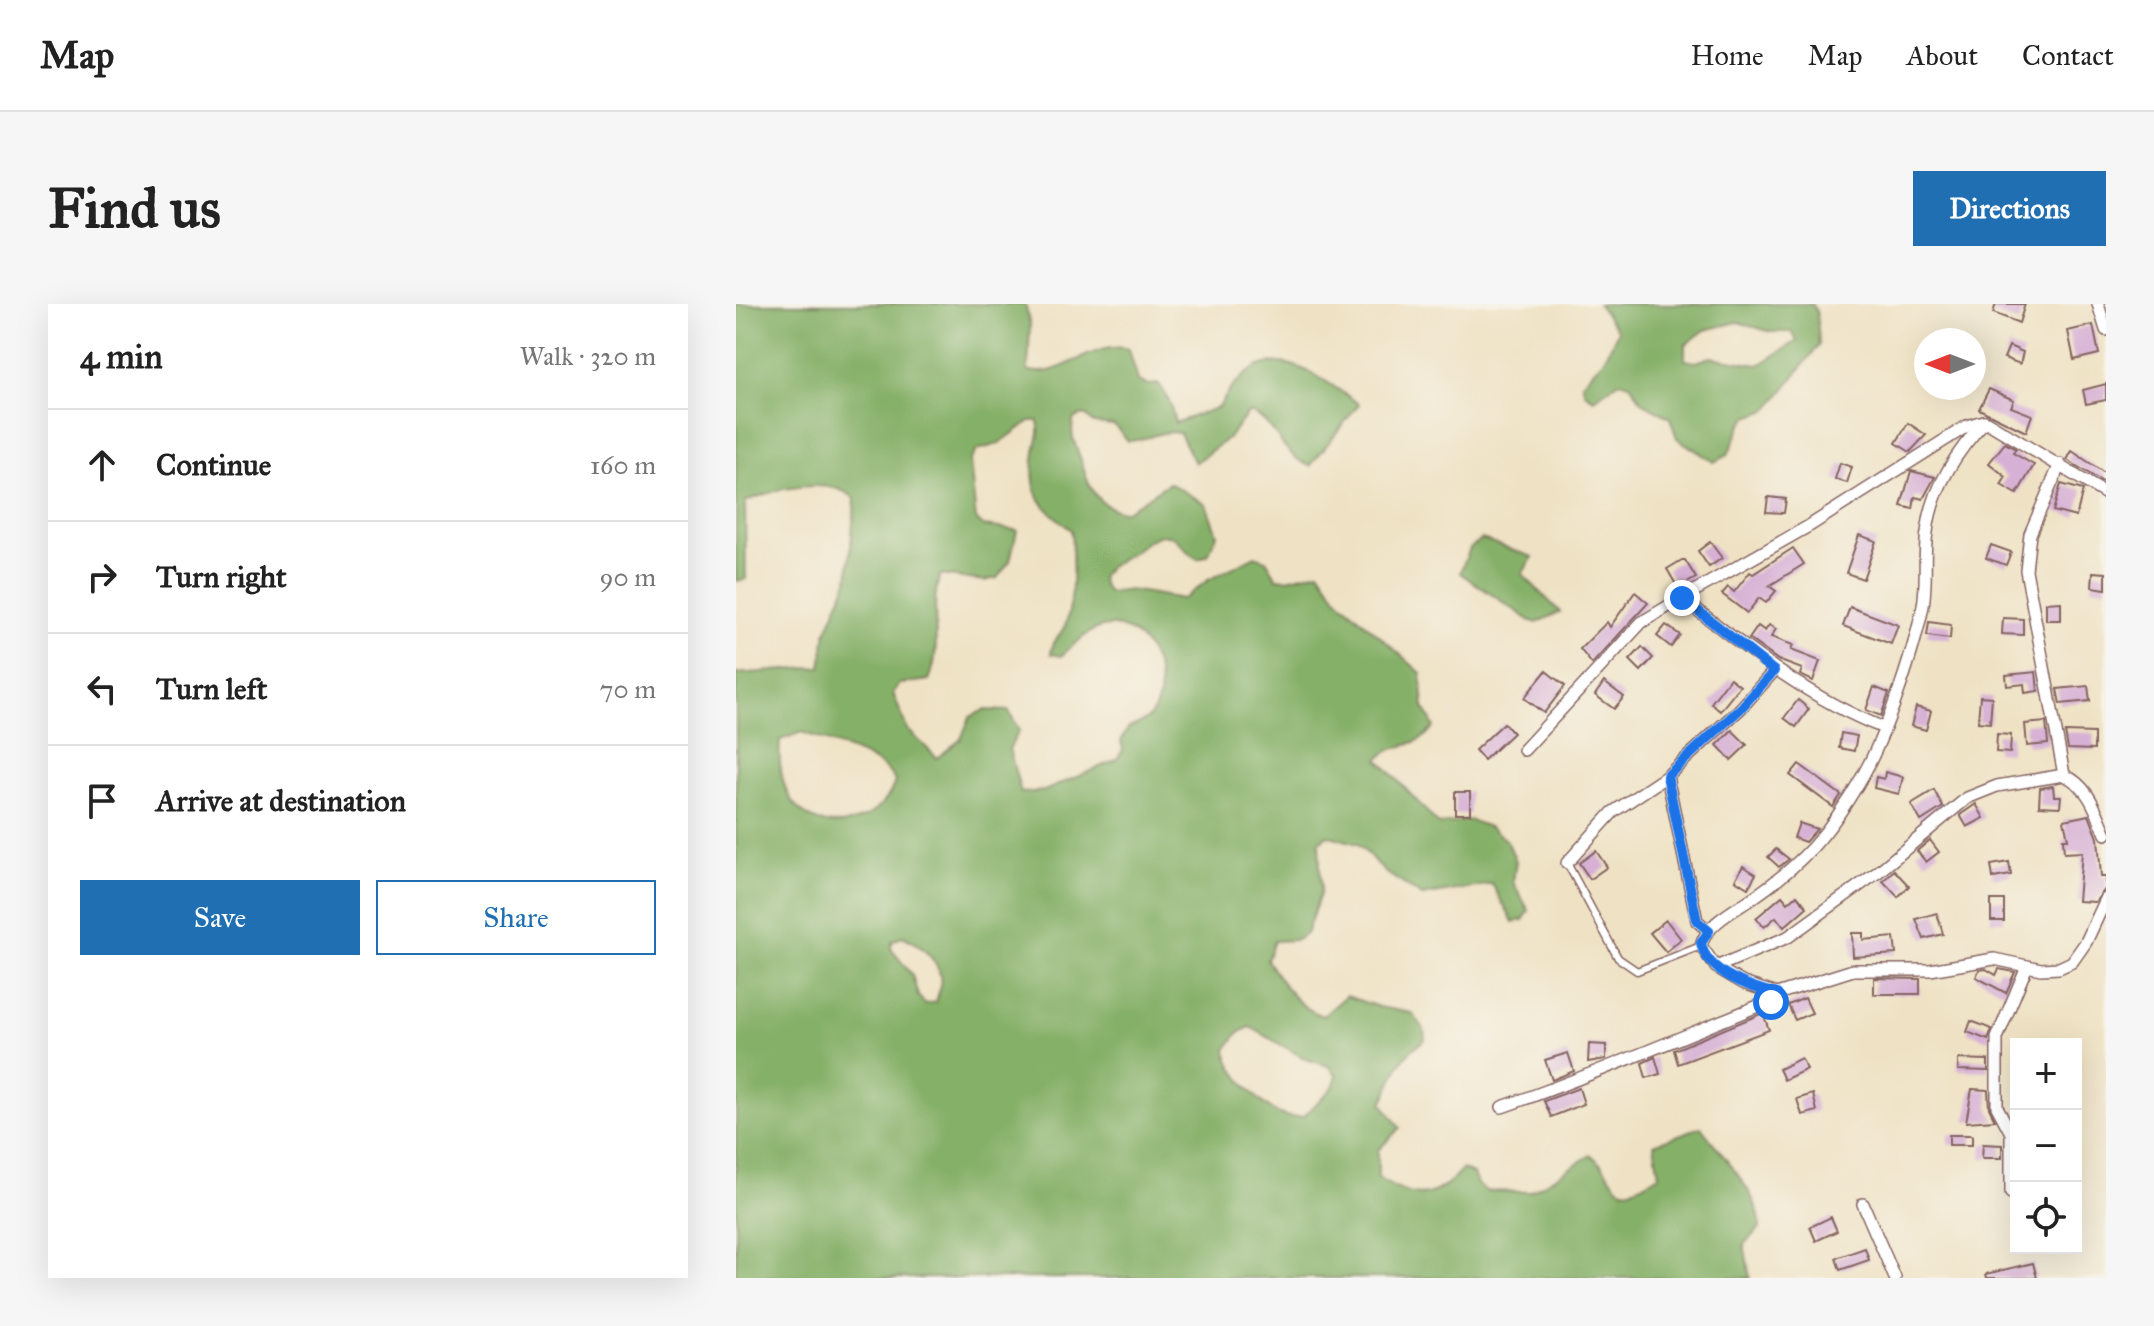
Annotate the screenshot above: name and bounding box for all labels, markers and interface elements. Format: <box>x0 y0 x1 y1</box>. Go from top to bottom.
text: Map <box>40 32 114 78</box>
text: Home <box>1691 38 1764 73</box>
text: Map <box>1808 38 1862 73</box>
text: About <box>1906 38 1978 73</box>
text: Contact <box>2022 38 2114 73</box>
button: Directions <box>1913 171 2106 246</box>
text: Find us <box>48 174 221 242</box>
north arrow <box>1914 328 1986 400</box>
text: 4 min <box>80 336 163 377</box>
text: Walk · 320 m <box>520 340 656 372</box>
icon: ahead <box>80 443 124 487</box>
text: Continue <box>156 447 271 483</box>
text: 160 m <box>590 449 656 481</box>
icon: right <box>80 555 124 599</box>
text: Turn right <box>156 559 287 595</box>
text: 90 m <box>599 561 656 593</box>
route end <box>1664 580 1700 616</box>
icon: left <box>80 667 124 711</box>
text: Turn left <box>156 671 267 707</box>
text: 70 m <box>600 673 656 705</box>
icon: arrive <box>80 779 124 823</box>
text: Arrive at destination <box>156 783 406 819</box>
button: Save <box>80 880 360 955</box>
button: Share <box>376 880 656 955</box>
route start <box>1753 984 1789 1020</box>
map controls <box>2010 1038 2082 1254</box>
button: + <box>2010 1038 2082 1110</box>
button: − <box>2010 1110 2082 1182</box>
button: locate <box>2010 1182 2082 1254</box>

